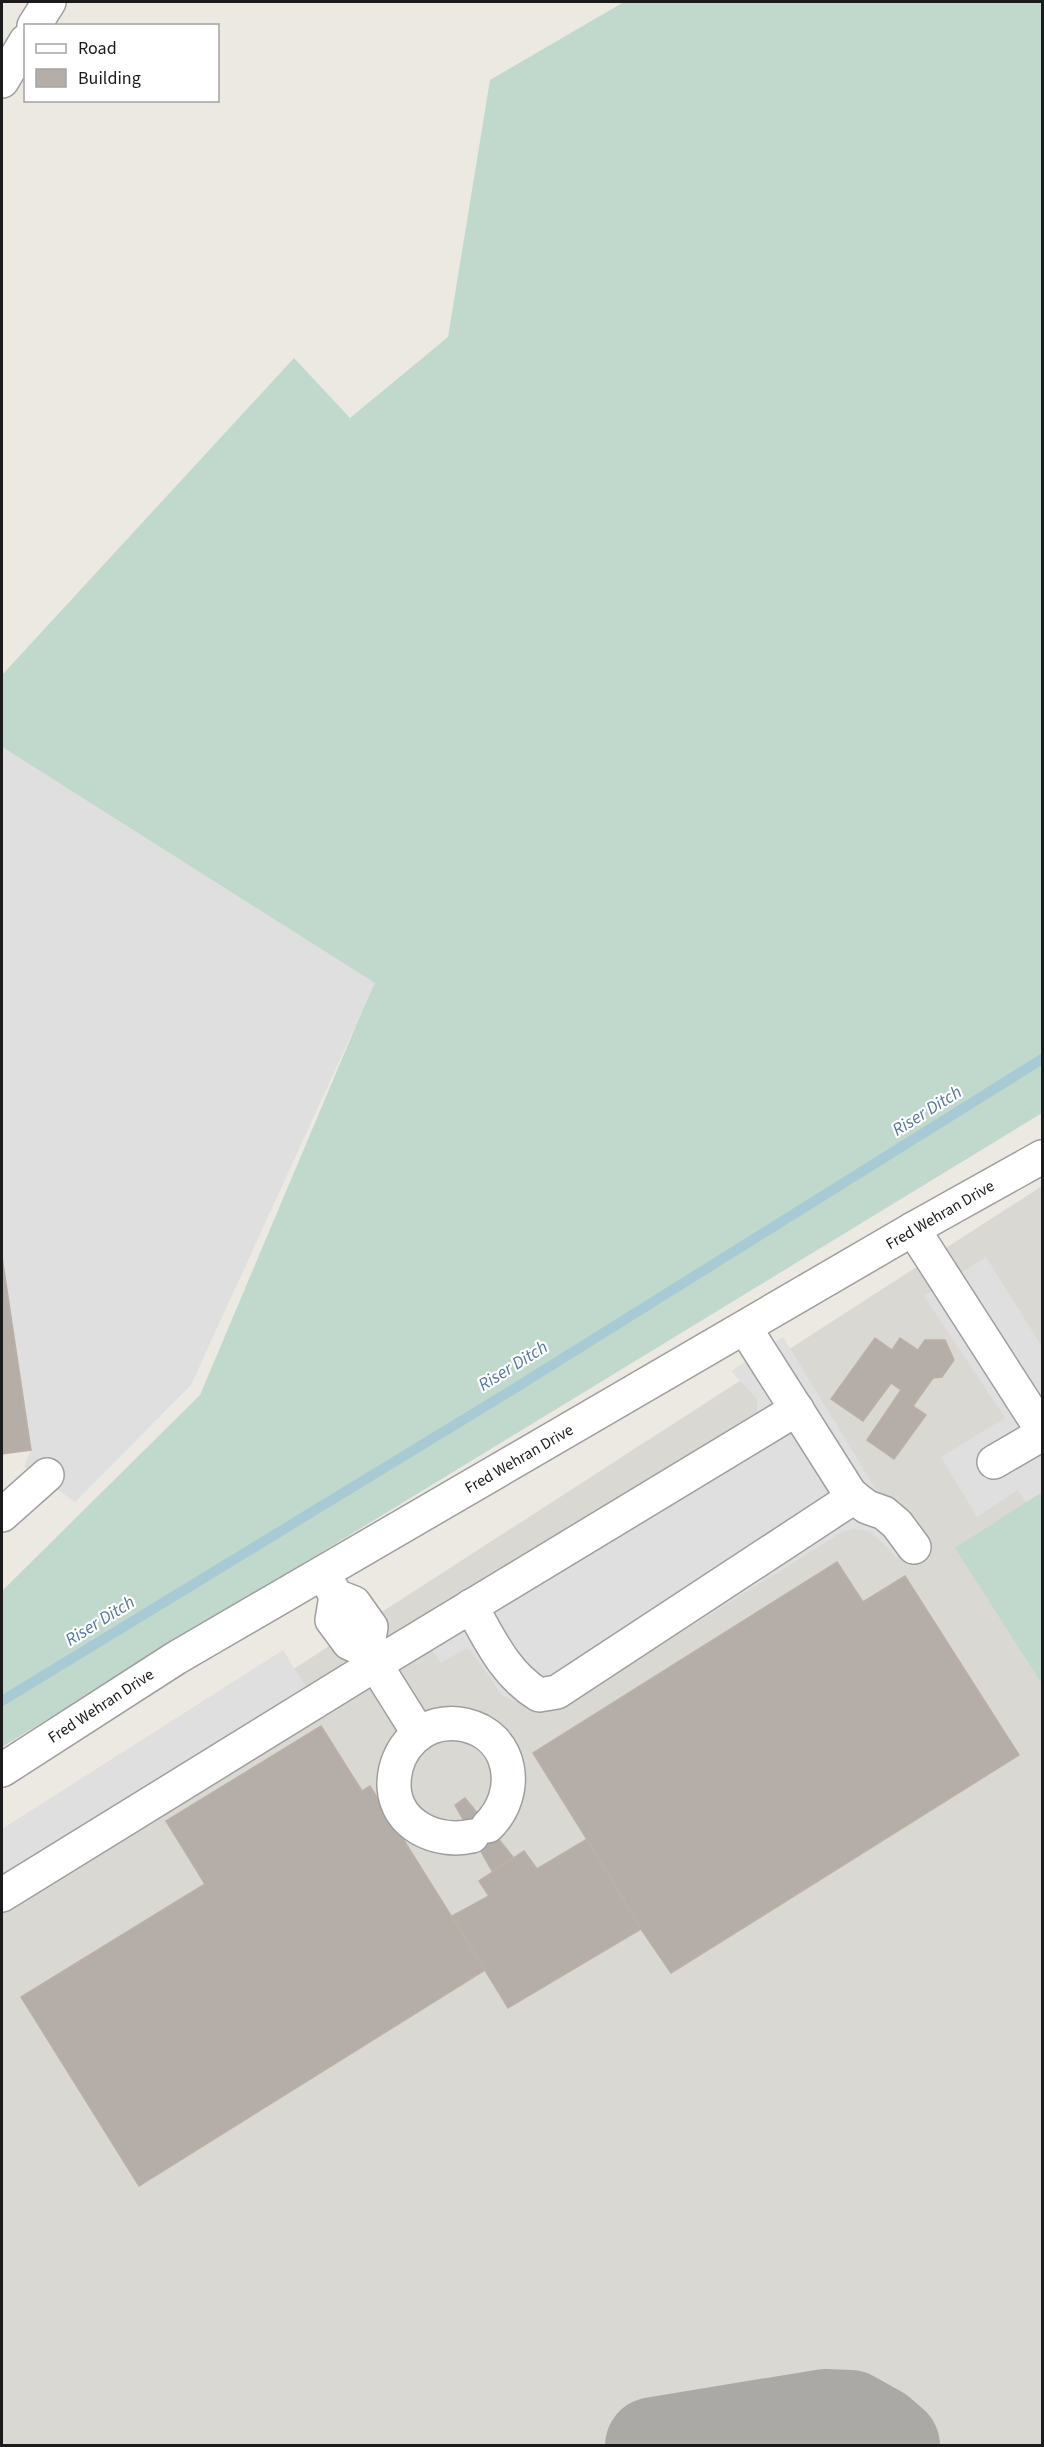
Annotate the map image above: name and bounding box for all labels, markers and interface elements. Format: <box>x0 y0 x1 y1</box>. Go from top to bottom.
legend <box>24 24 219 102</box>
text: Road <box>78 36 117 61</box>
text: Building <box>78 66 141 91</box>
water label: Riser Ditch <box>887 1080 967 1142</box>
street label: Fred Wehran Drive <box>882 1175 998 1255</box>
water label: Riser Ditch <box>473 1335 553 1397</box>
street label: Fred Wehran Drive <box>461 1419 577 1499</box>
water label: Riser Ditch <box>60 1590 140 1652</box>
street label: Fred Wehran Drive <box>44 1663 158 1748</box>

